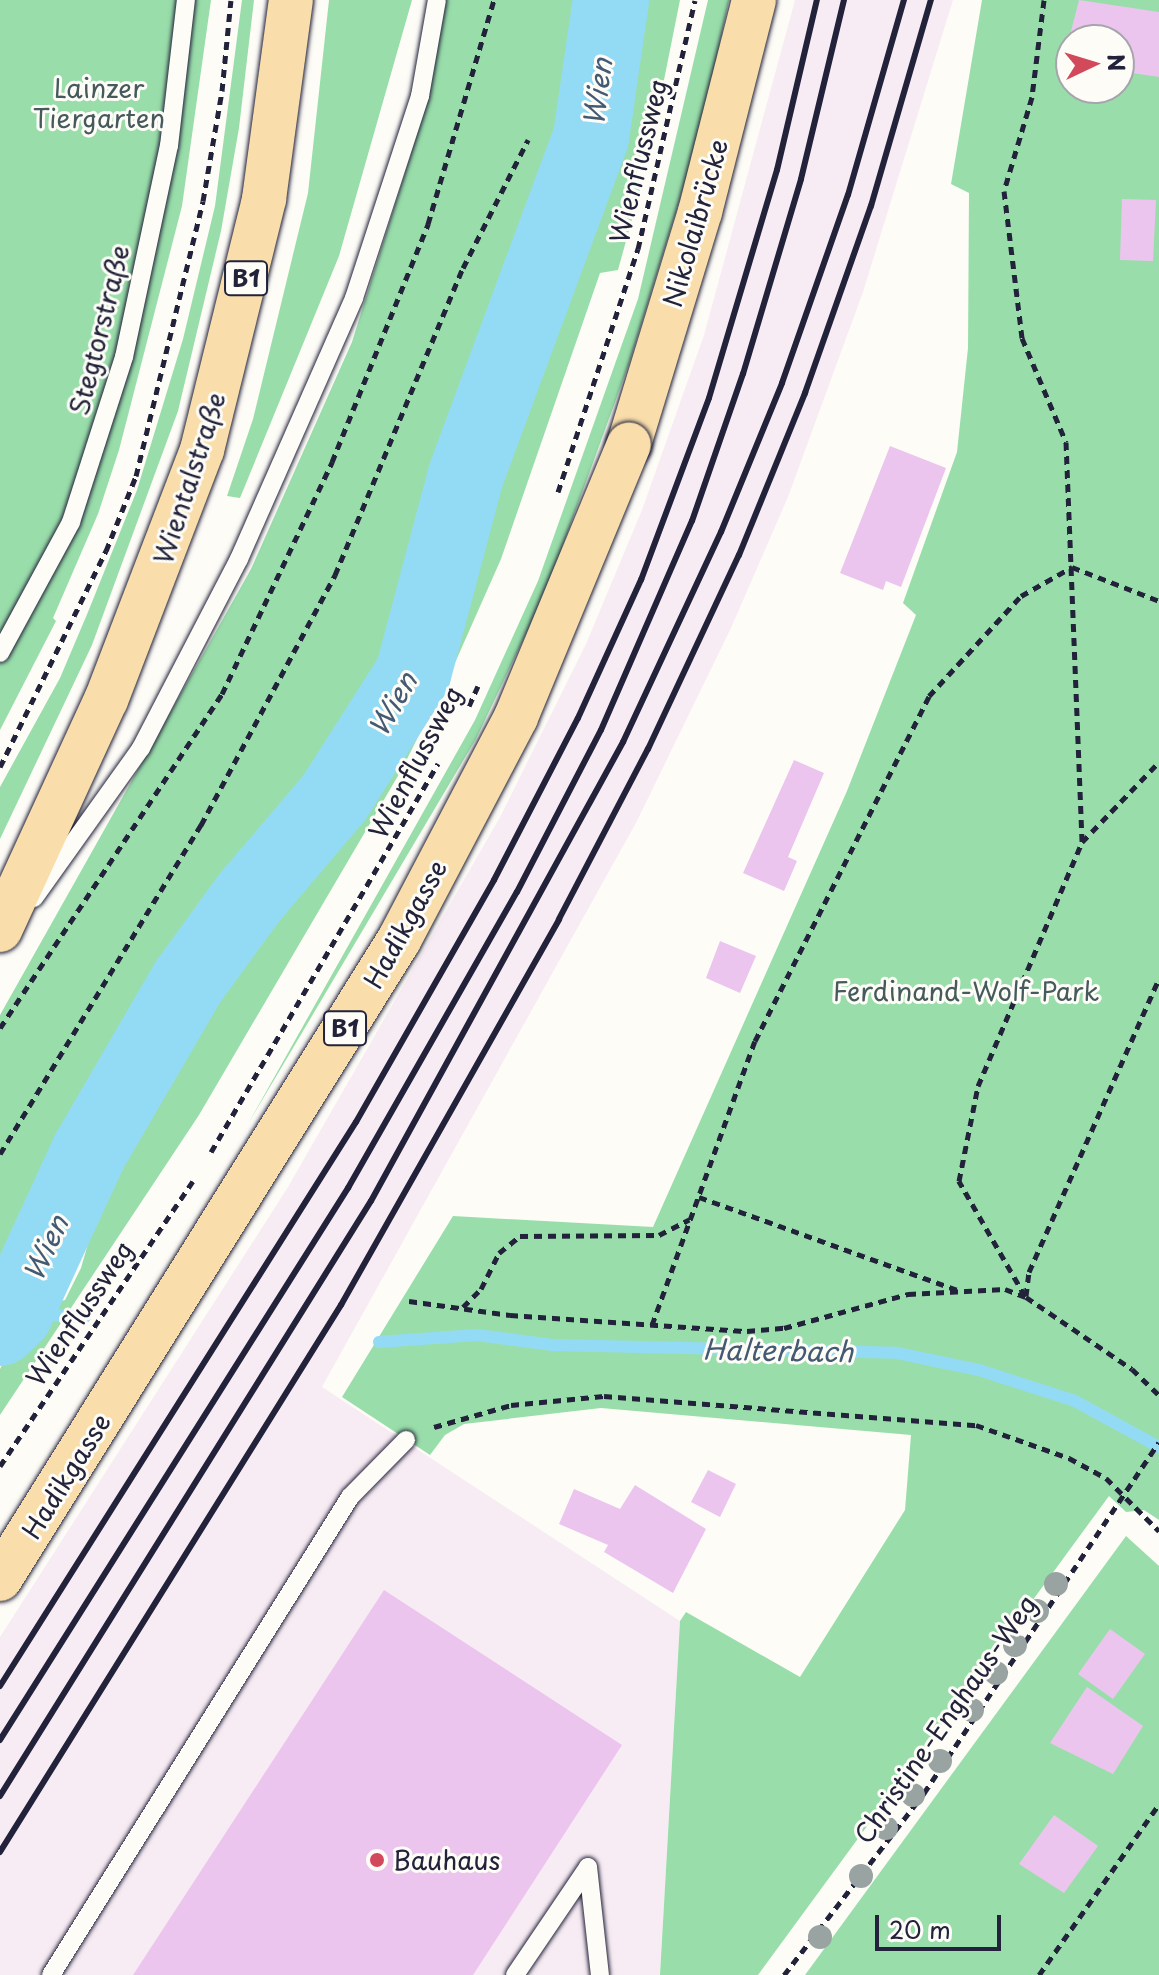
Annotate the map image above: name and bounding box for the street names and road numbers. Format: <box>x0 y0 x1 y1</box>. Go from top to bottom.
street label: Wienflussweg <box>603 76 673 246</box>
street label: Nikolaibrücke <box>656 135 734 311</box>
street label: Stegtorstraße <box>63 242 135 418</box>
road number: B1 <box>224 258 268 298</box>
street label: Wientalstraße <box>147 388 231 568</box>
street label: Wienflussweg <box>362 680 468 844</box>
street label: Hadikgasse <box>357 854 453 994</box>
road number: B1 <box>323 1008 367 1048</box>
street label: Wienflussweg <box>19 1235 139 1391</box>
street label: Hadikgasse <box>15 1408 117 1544</box>
street label: Christine-Enghaus-Weg <box>847 1589 1043 1849</box>

